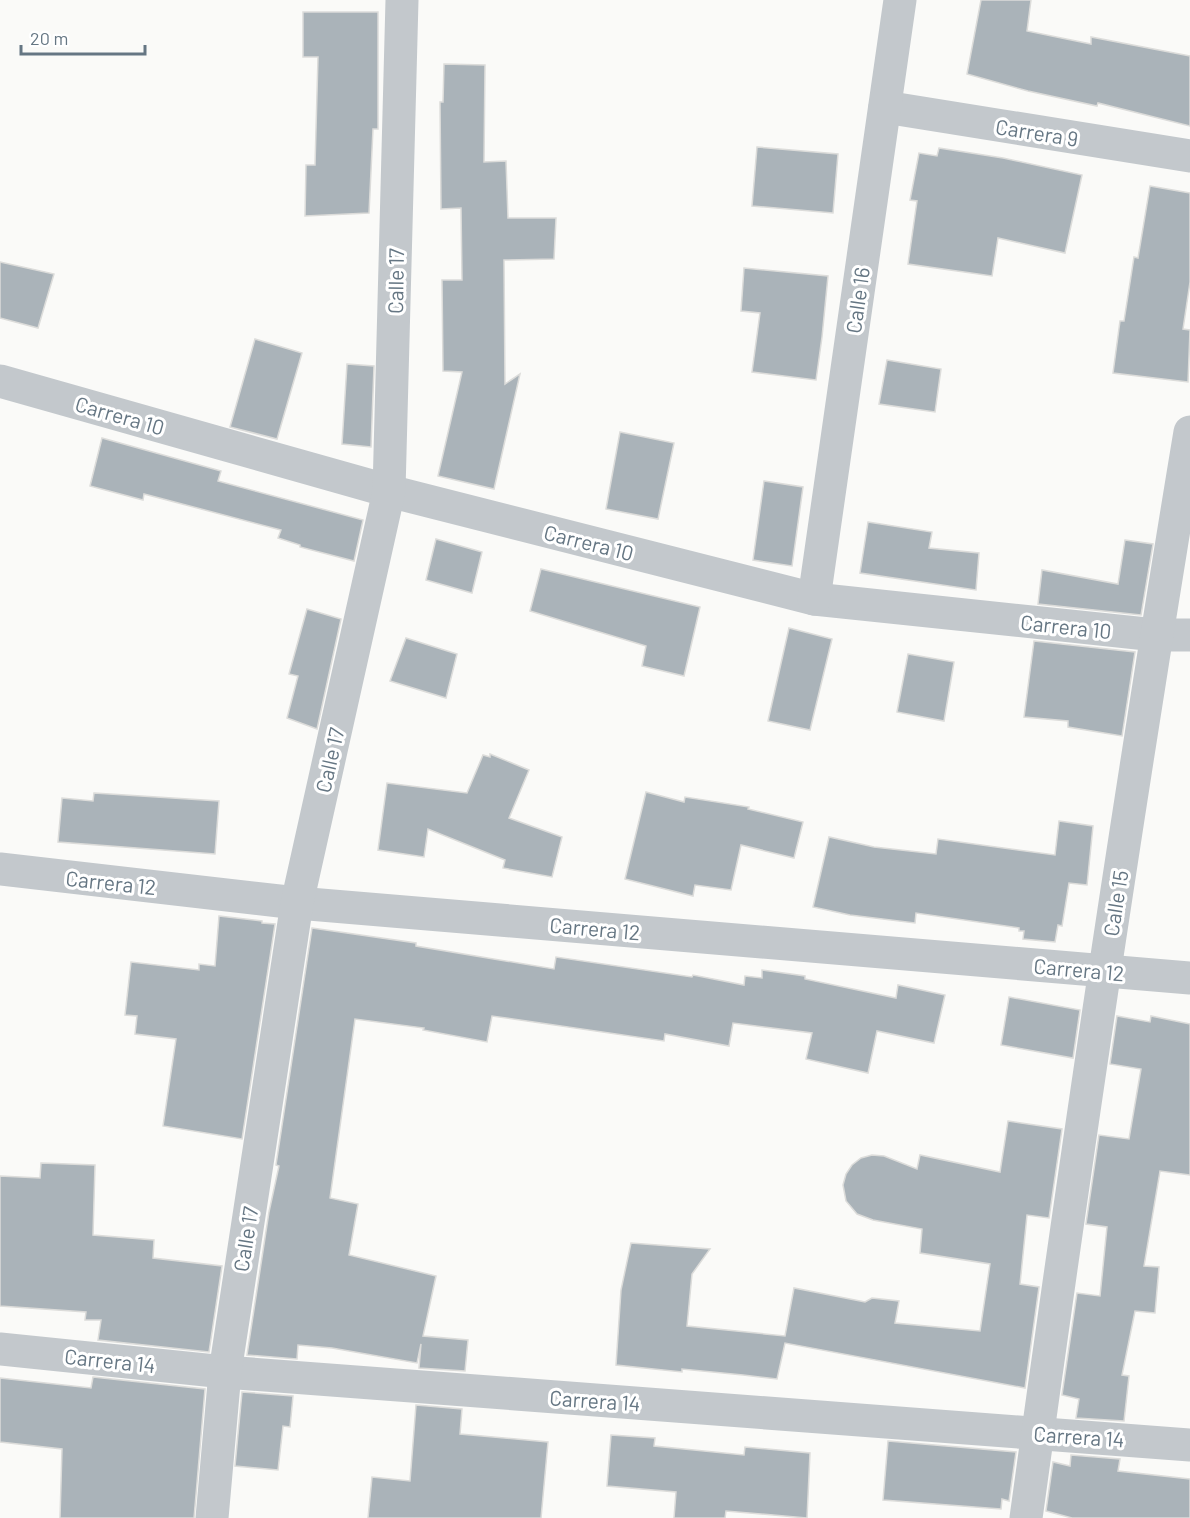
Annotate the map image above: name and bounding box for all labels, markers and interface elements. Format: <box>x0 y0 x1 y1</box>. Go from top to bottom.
scale bar <box>21 18 146 56</box>
text: 20 m <box>30 27 68 49</box>
street label: Carrera 9 <box>994 113 1080 151</box>
street label: Calle 17 <box>382 248 408 314</box>
street label: Calle 16 <box>840 265 874 335</box>
street label: Carrera 10 <box>73 390 167 440</box>
street label: Carrera 10 <box>542 519 636 565</box>
street label: Carrera 10 <box>1019 609 1113 643</box>
street label: Calle 17 <box>309 725 349 795</box>
street label: Carrera 12 <box>65 865 157 899</box>
street label: Calle 15 <box>1097 868 1133 938</box>
street label: Carrera 12 <box>549 912 641 944</box>
street label: Carrera 12 <box>1033 953 1125 985</box>
street label: Calle 17 <box>228 1205 262 1273</box>
street label: Carrera 14 <box>63 1343 157 1377</box>
street label: Carrera 14 <box>549 1384 641 1416</box>
street label: Carrera 14 <box>1033 1420 1125 1452</box>

